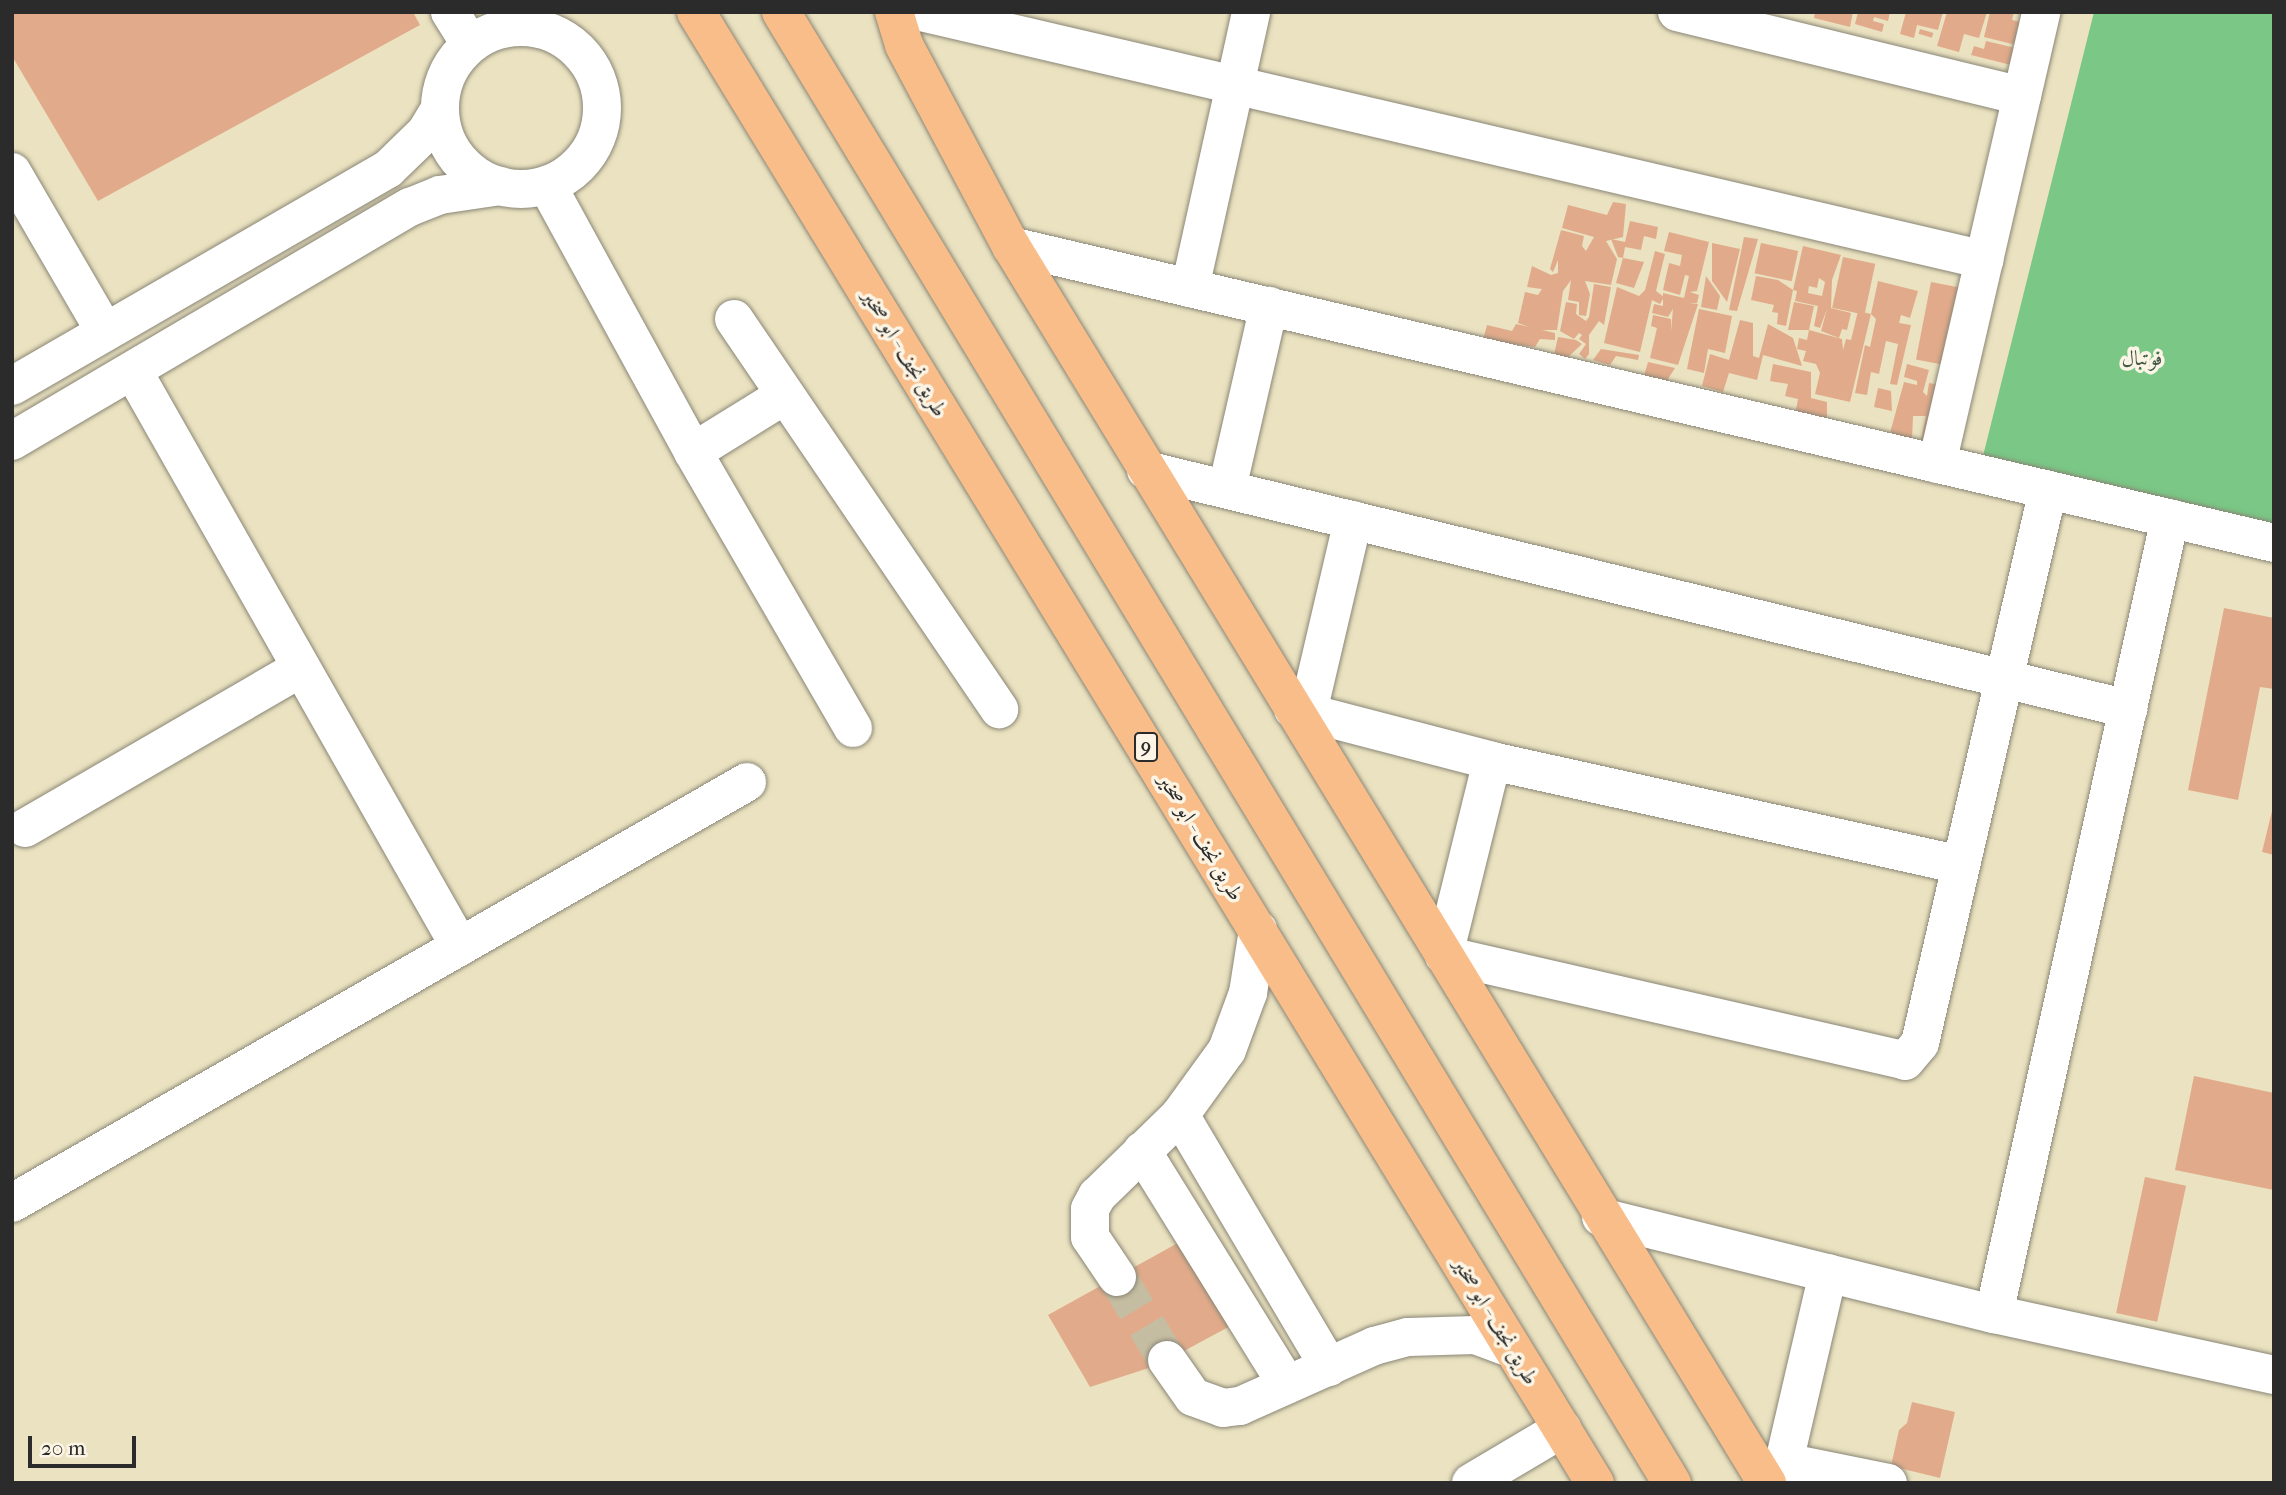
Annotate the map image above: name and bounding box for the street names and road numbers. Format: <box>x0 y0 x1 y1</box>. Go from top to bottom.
street label: طريق نجف - ابو صخير <box>857 285 953 421</box>
road number: 9 <box>1134 732 1158 762</box>
street label: طريق نجف - ابو صخير <box>1153 769 1249 905</box>
street label: طريق نجف - ابو صخير <box>1448 1253 1544 1389</box>

